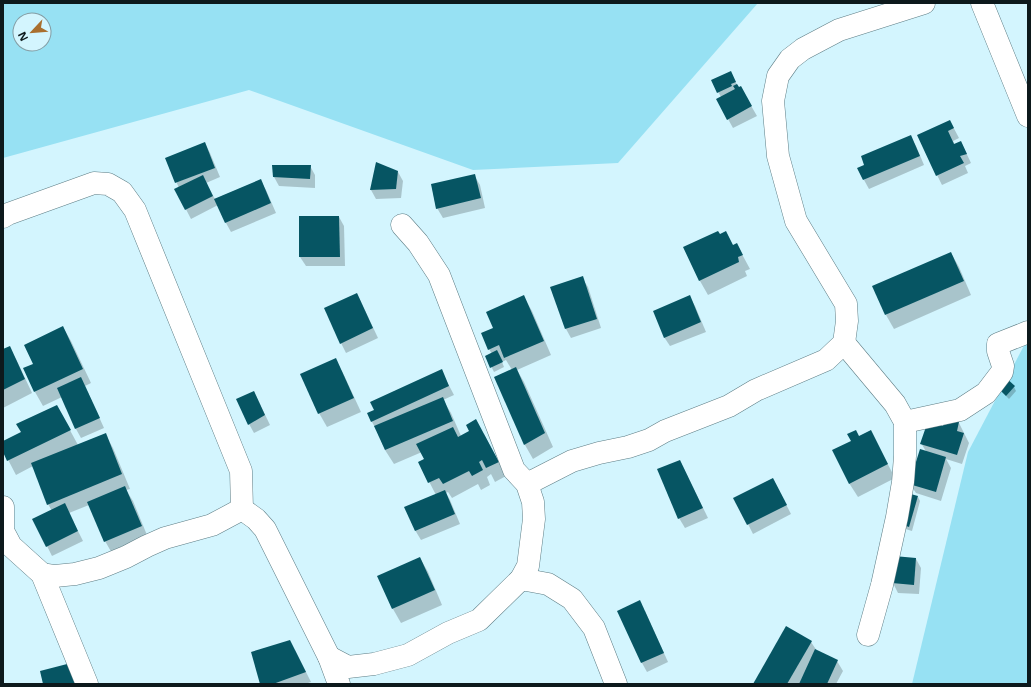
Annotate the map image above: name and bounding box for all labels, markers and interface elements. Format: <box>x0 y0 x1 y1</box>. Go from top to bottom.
north arrow <box>12 12 52 52</box>
text: N <box>14 29 31 44</box>

